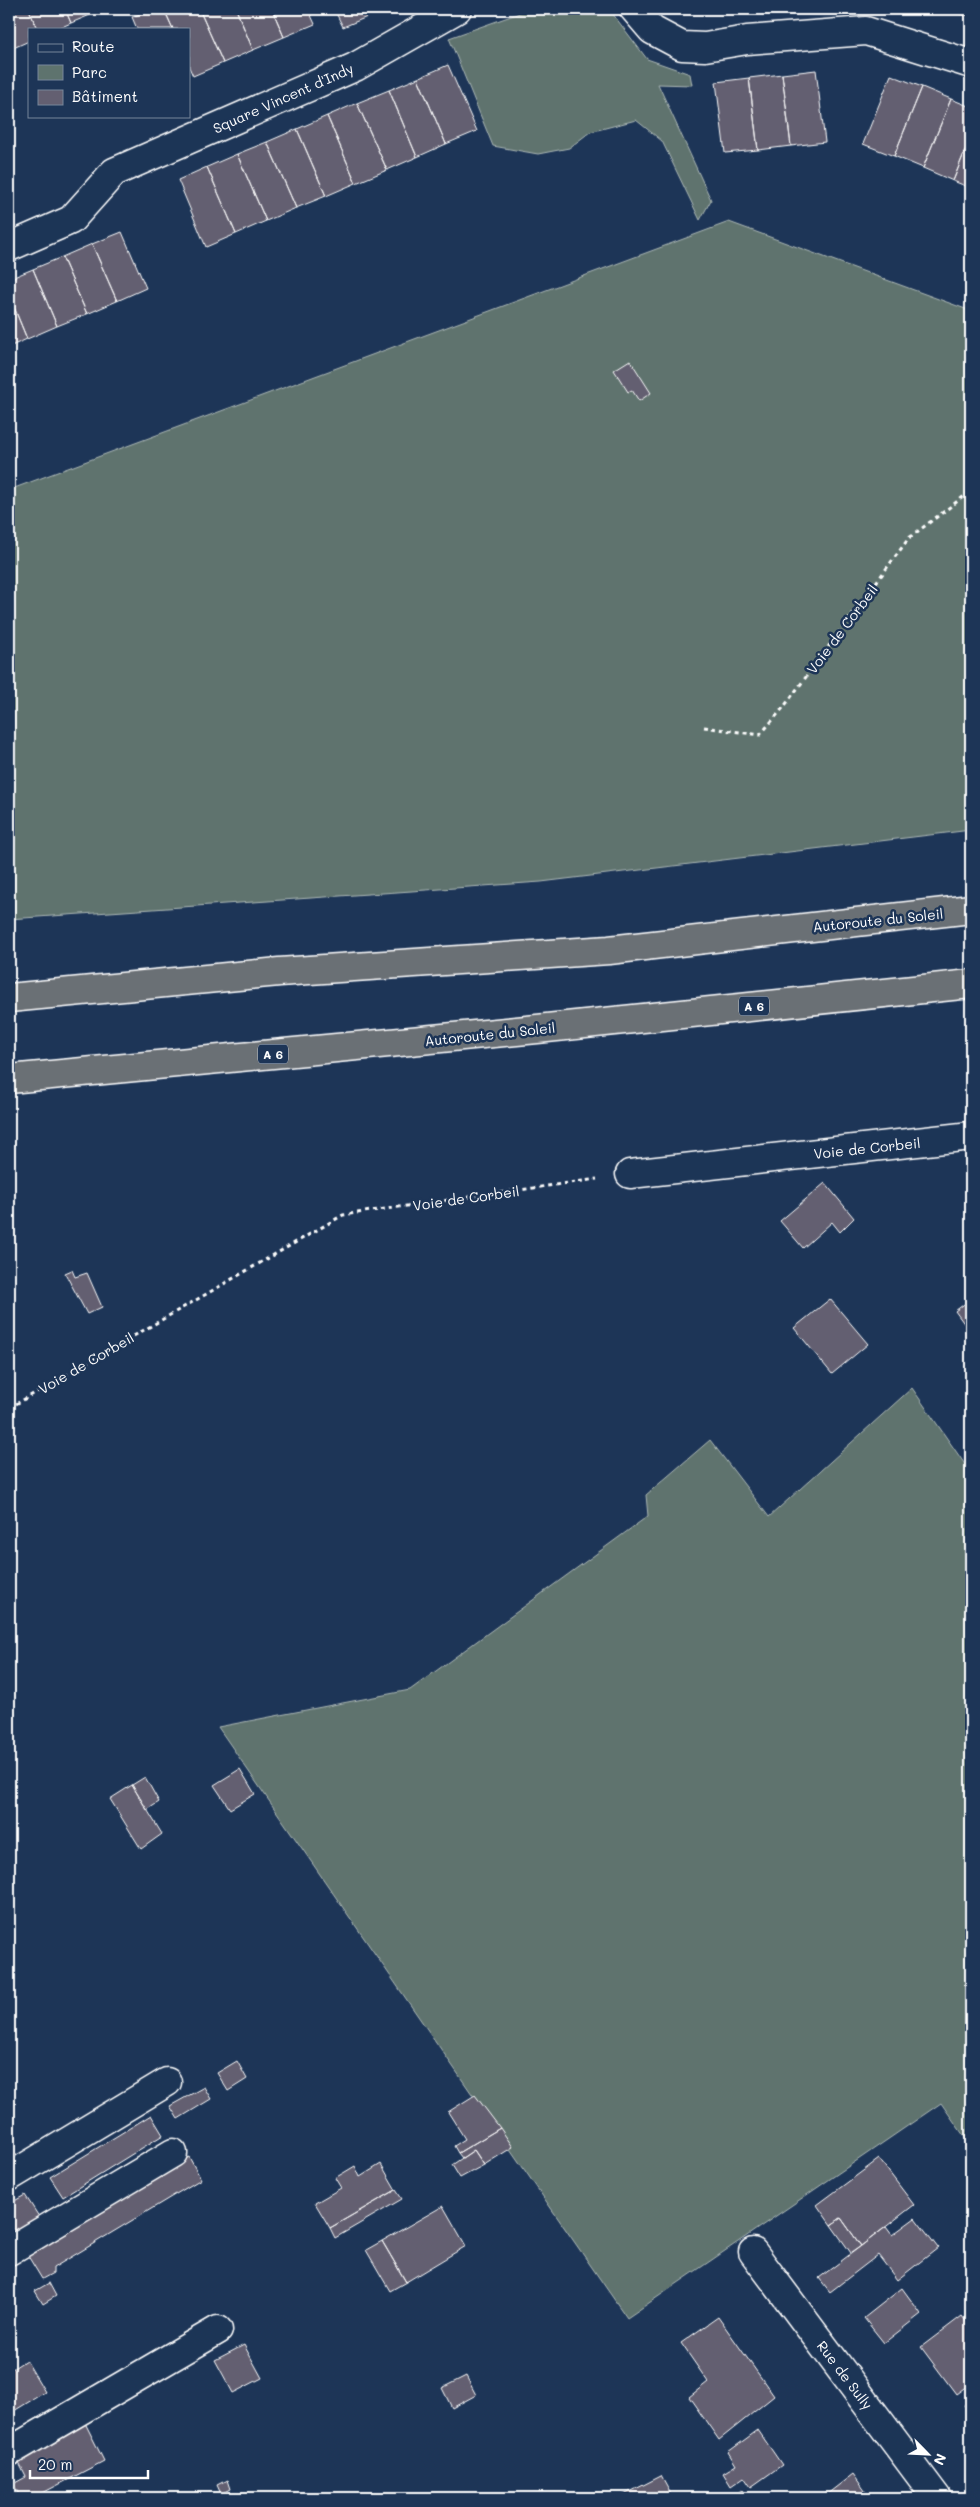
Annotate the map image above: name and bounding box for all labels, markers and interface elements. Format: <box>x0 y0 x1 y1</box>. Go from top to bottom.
legend <box>28 28 190 118</box>
text: Route <box>72 36 115 56</box>
street label: Square Vincent d'Indy <box>210 58 356 138</box>
text: Parc <box>72 62 107 82</box>
text: Bâtiment <box>72 86 138 106</box>
street label: Voie de Corbeil <box>802 580 882 678</box>
street label: Autoroute du Soleil <box>812 904 944 936</box>
road number: A 6 <box>739 996 769 1016</box>
street label: Autoroute du Soleil <box>424 1018 556 1050</box>
road number: A 6 <box>258 1044 288 1064</box>
street label: Voie de Corbeil <box>813 1133 921 1163</box>
street label: Voie de Corbeil <box>411 1181 521 1215</box>
street label: Voie de Corbeil <box>35 1328 137 1398</box>
street label: Rue de Sully <box>813 2337 877 2413</box>
north arrow <box>902 2430 952 2480</box>
scale bar <box>30 2447 148 2479</box>
text: N <box>929 2451 951 2468</box>
text: 20 m <box>38 2454 72 2474</box>

